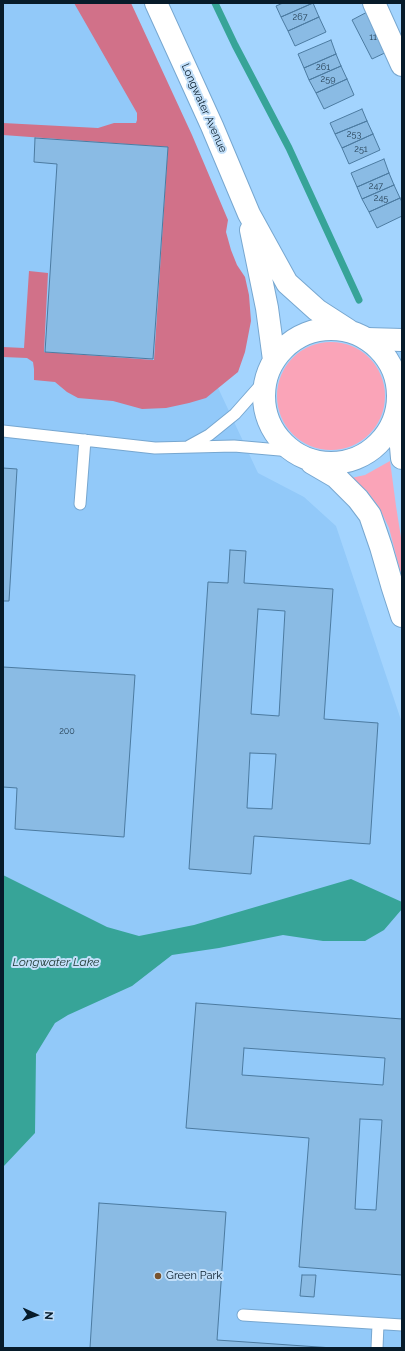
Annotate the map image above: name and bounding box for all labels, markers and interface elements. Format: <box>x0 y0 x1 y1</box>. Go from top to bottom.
house number: 267 <box>293 12 307 22</box>
house number: 11 <box>369 32 377 42</box>
street label: Longwater Avenue <box>178 61 230 155</box>
house number: 261 <box>316 62 330 72</box>
house number: 259 <box>321 74 335 84</box>
house number: 253 <box>347 129 361 139</box>
house number: 251 <box>354 144 368 154</box>
house number: 247 <box>369 181 383 191</box>
house number: 245 <box>374 193 388 203</box>
house number: 200 <box>59 726 75 736</box>
water label: Longwater Lake <box>13 955 99 969</box>
place label: Green Park <box>166 1269 222 1283</box>
marker: Green Park <box>153 1271 163 1281</box>
north arrow <box>16 1295 56 1335</box>
text: N <box>42 1311 55 1320</box>

